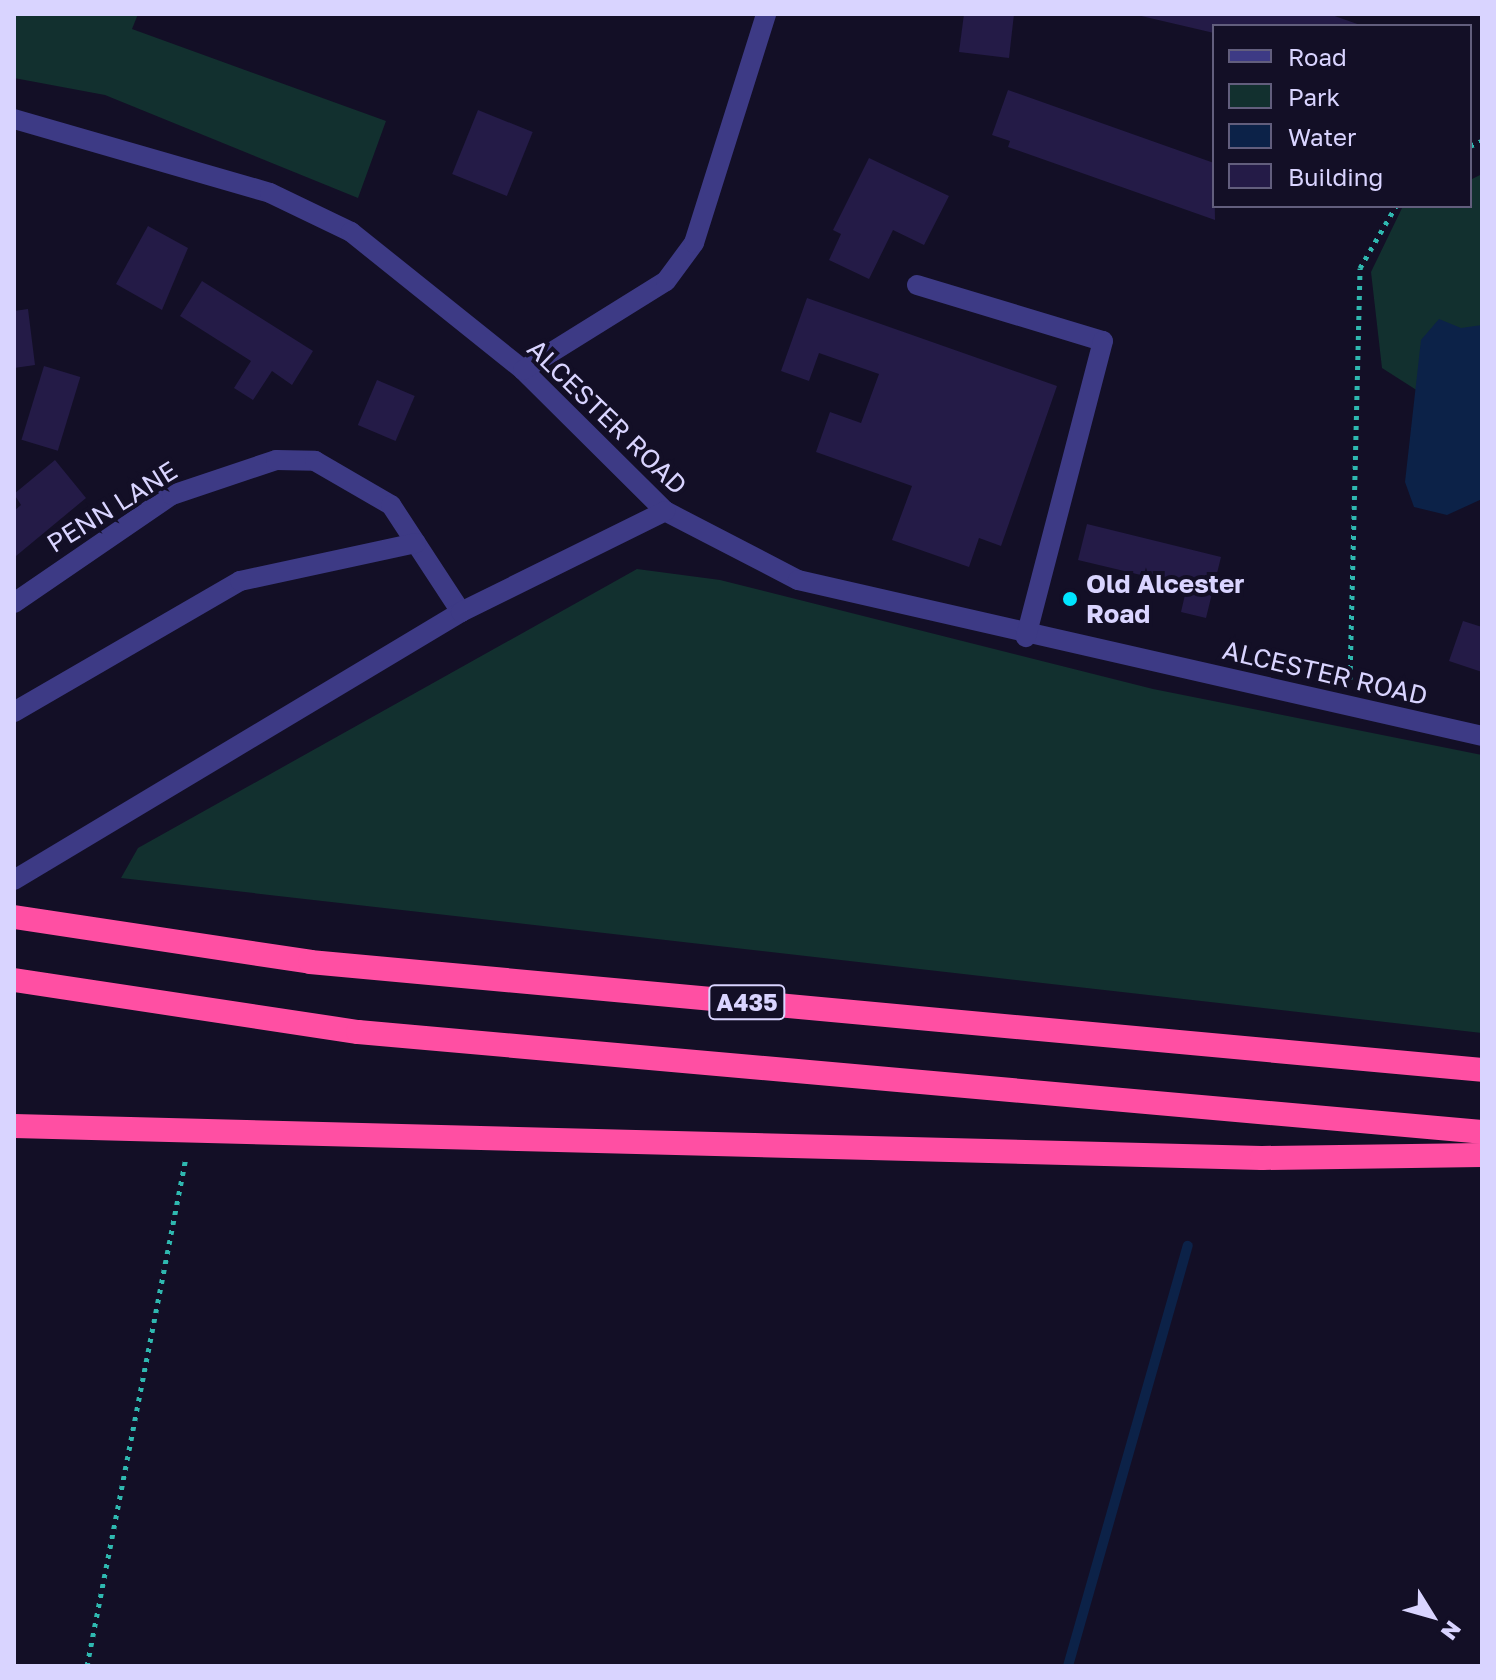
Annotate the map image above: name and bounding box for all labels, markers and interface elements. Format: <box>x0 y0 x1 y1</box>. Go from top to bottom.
legend <box>1212 24 1472 208</box>
text: Road <box>1288 42 1347 71</box>
text: Park <box>1288 82 1340 111</box>
text: Water <box>1288 122 1356 151</box>
text: Building <box>1288 162 1383 191</box>
street label: ALCESTER ROAD <box>521 333 693 501</box>
street label: PENN LANE <box>41 455 183 559</box>
place label: Old Alcester Road <box>1086 568 1244 630</box>
marker: Old Alcester Road <box>1061 590 1079 608</box>
street label: ALCESTER ROAD <box>1220 634 1430 712</box>
road number: A435 <box>707 982 787 1022</box>
north arrow <box>1392 1576 1472 1656</box>
text: N <box>1436 1616 1467 1646</box>

